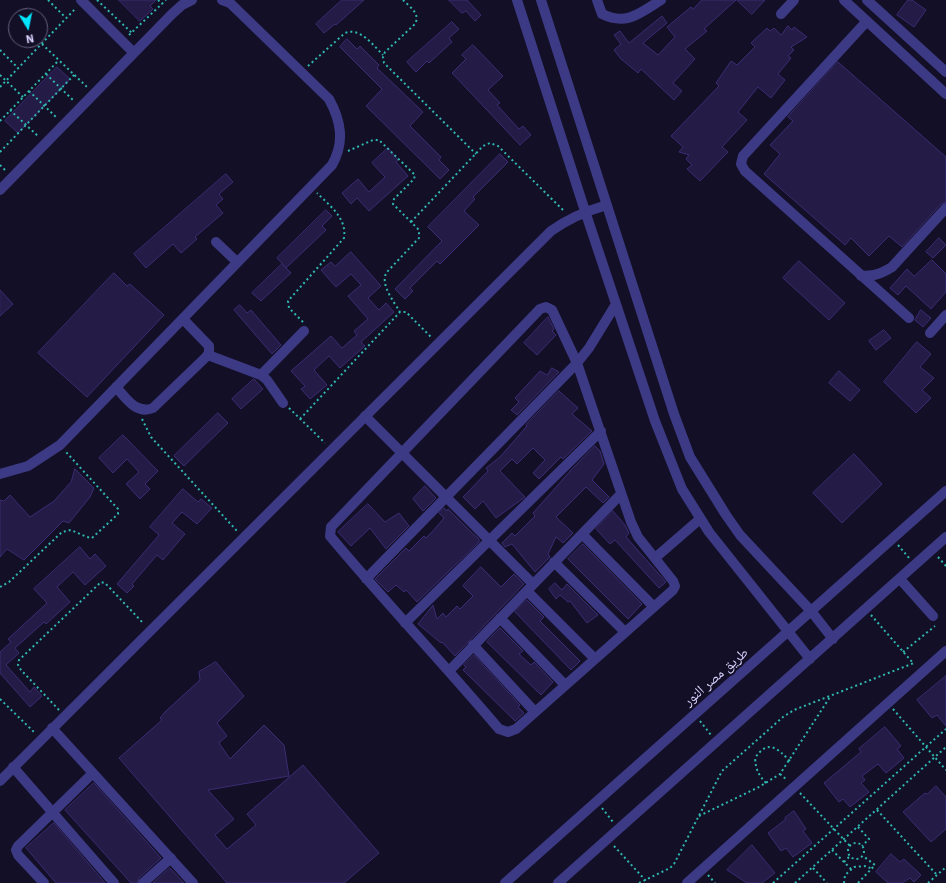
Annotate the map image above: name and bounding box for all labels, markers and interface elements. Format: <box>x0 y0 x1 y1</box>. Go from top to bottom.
north arrow <box>8 8 48 48</box>
text: N <box>25 31 35 46</box>
street label: طريق مصر النور <box>680 644 752 710</box>

